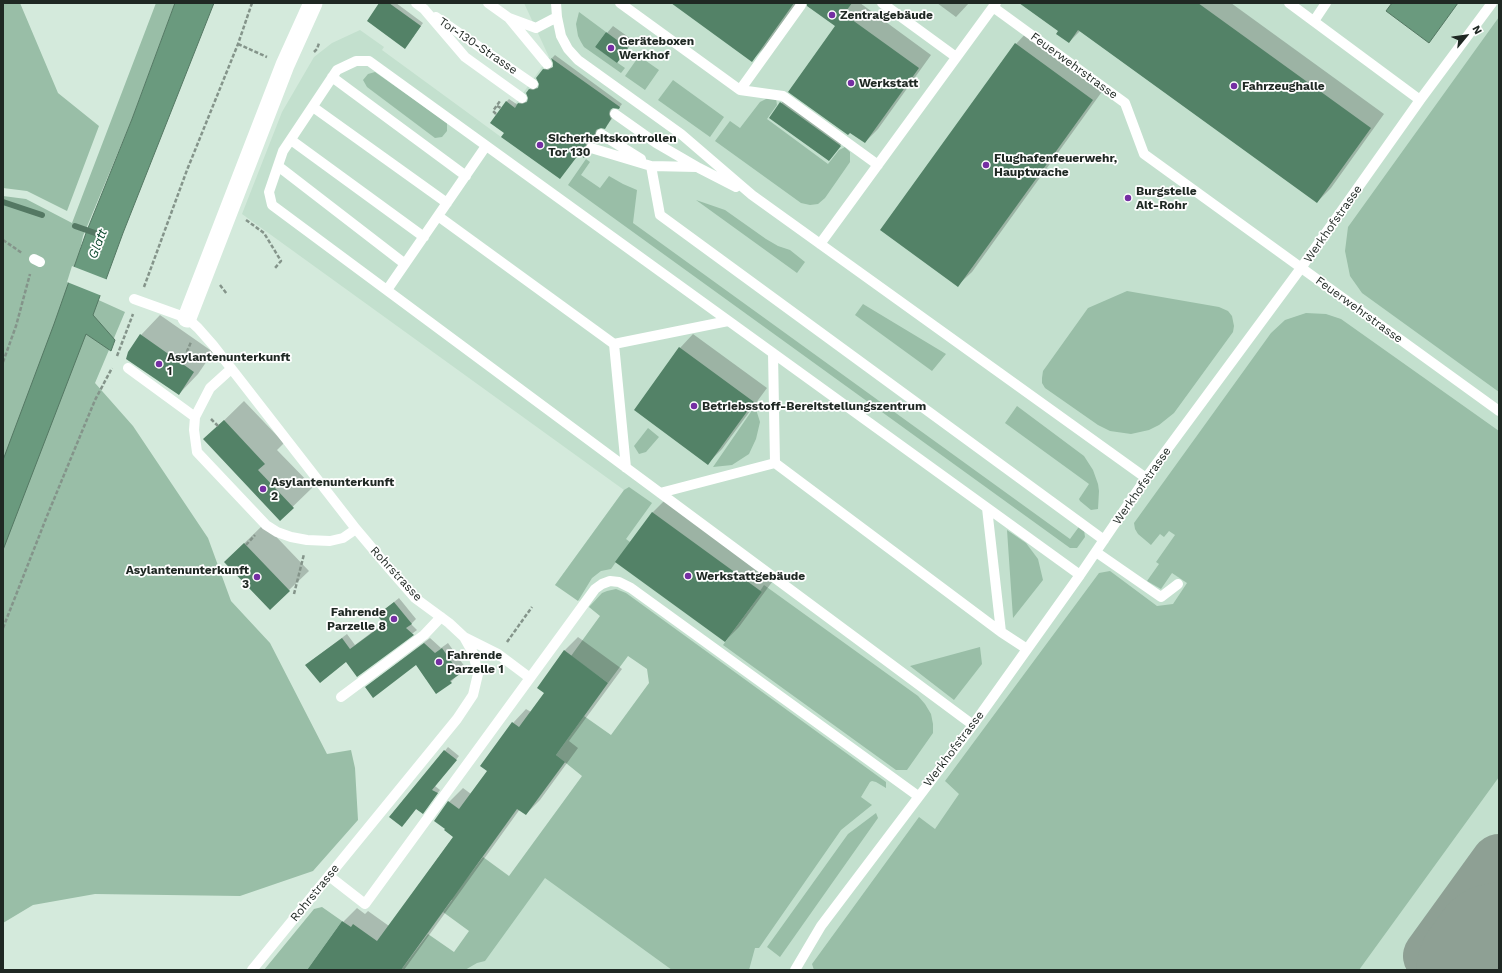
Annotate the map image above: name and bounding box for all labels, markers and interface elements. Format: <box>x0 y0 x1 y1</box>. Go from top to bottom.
place label: Zentralgebäude <box>840 8 933 22</box>
marker: Zentralgebäude <box>827 10 837 20</box>
street label: Tor-130-Strasse <box>436 14 520 78</box>
north arrow <box>1446 16 1486 56</box>
text: N <box>1469 23 1485 37</box>
street label: Feuerwehrstrasse <box>1028 30 1120 102</box>
place label: Geräteboxen Werkhof <box>619 34 694 62</box>
marker: Geräteboxen Werkhof <box>606 43 616 53</box>
place label: Werkstatt <box>859 76 918 90</box>
marker: Werkstatt <box>846 78 856 88</box>
place label: Fahrzeughalle <box>1242 79 1325 93</box>
marker: Fahrzeughalle <box>1229 81 1239 91</box>
place label: Sicherheitskontrollen Tor 130 <box>548 131 677 159</box>
marker: Sicherheitskontrollen Tor 130 <box>535 140 545 150</box>
place label: Flughafenfeuerwehr, Hauptwache <box>994 151 1117 179</box>
marker: Flughafenfeuerwehr, Hauptwache <box>981 160 991 170</box>
street label: Werkhofstrasse <box>1301 182 1365 266</box>
place label: Burgstelle Alt-Rohr <box>1136 184 1197 212</box>
marker: Burgstelle Alt-Rohr <box>1123 193 1133 203</box>
water label: Glatt <box>85 227 111 261</box>
street label: Feuerwehrstrasse <box>1313 274 1405 346</box>
place label: Asylantenunterkunft 1 <box>167 350 290 378</box>
marker: Asylantenunterkunft 1 <box>154 359 164 369</box>
place label: Betriebsstoff-Bereitstellungszentrum <box>702 399 926 413</box>
marker: Betriebsstoff-Bereitstellungszentrum <box>689 401 699 411</box>
street label: Werkhofstrasse <box>1110 444 1174 528</box>
place label: Asylantenunterkunft 2 <box>271 475 394 503</box>
marker: Asylantenunterkunft 2 <box>258 484 268 494</box>
street label: Rohrstrasse <box>367 544 425 604</box>
place label: Asylantenunterkunft 3 <box>126 563 249 591</box>
place label: Werkstattgebäude <box>696 569 805 583</box>
marker: Werkstattgebäude <box>683 571 693 581</box>
marker: Asylantenunterkunft 3 <box>252 572 262 582</box>
place label: Fahrende Parzelle 8 <box>327 605 386 633</box>
marker: Fahrende Parzelle 8 <box>389 614 399 624</box>
place label: Fahrende Parzelle 1 <box>447 648 504 676</box>
marker: Fahrende Parzelle 1 <box>434 657 444 667</box>
street label: Werkhofstrasse <box>921 708 987 790</box>
street label: Rohrstrasse <box>288 861 342 925</box>

